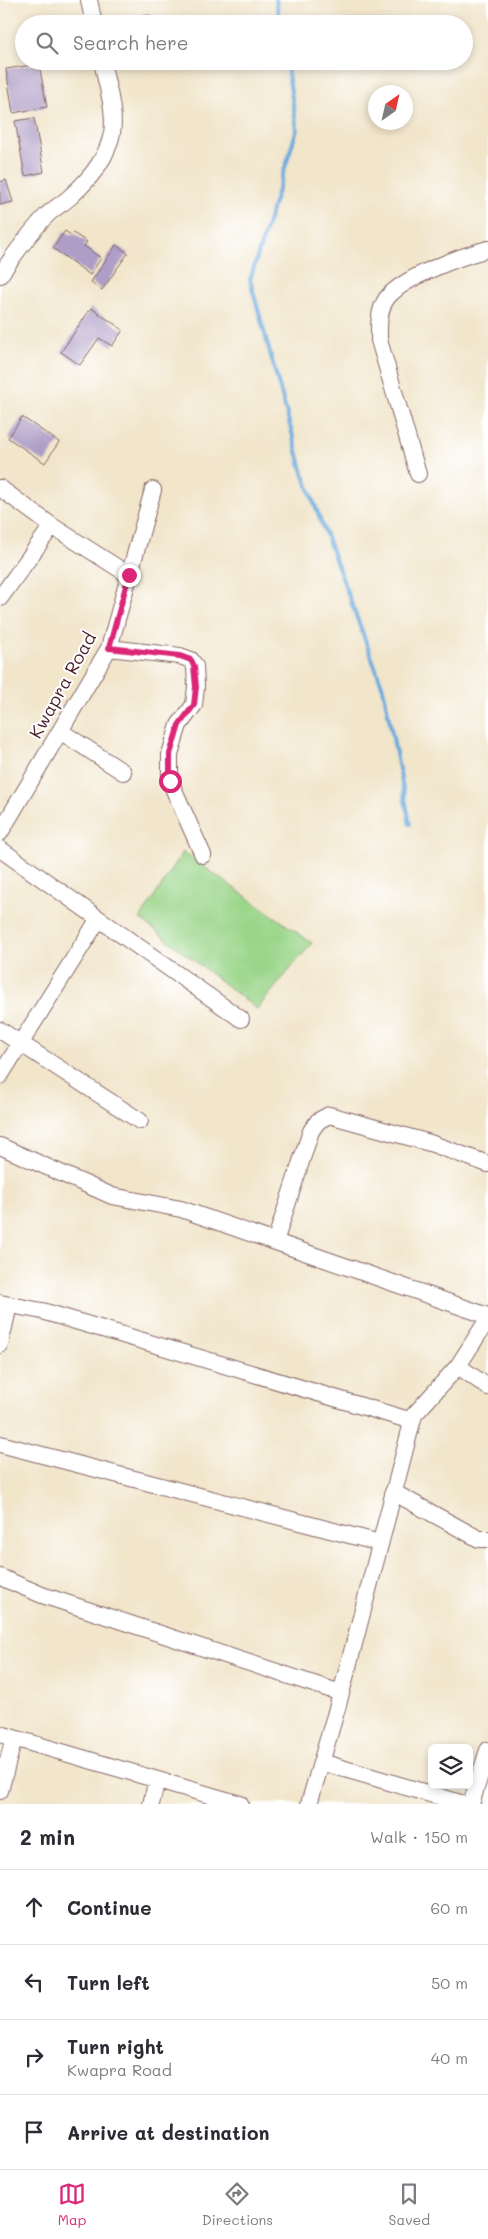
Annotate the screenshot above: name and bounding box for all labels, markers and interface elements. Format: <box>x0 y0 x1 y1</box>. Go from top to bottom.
search box <box>15 15 473 70</box>
icon: search <box>33 29 61 57</box>
text: Search here <box>73 30 189 55</box>
north arrow <box>368 85 413 130</box>
route end <box>118 564 141 587</box>
street label: Kwapra Road <box>23 628 101 742</box>
route start <box>159 770 182 793</box>
map controls <box>428 1744 473 1789</box>
button: layers <box>428 1744 473 1789</box>
text: 2 min <box>20 1823 75 1850</box>
text: Walk · 150 m <box>370 1826 468 1847</box>
icon: ahead <box>20 1893 48 1921</box>
text: Continue <box>67 1895 152 1920</box>
text: 60 m <box>431 1897 468 1918</box>
icon: left <box>20 1968 48 1996</box>
text: Turn left <box>67 1970 150 1995</box>
text: 50 m <box>431 1972 468 1993</box>
text: Turn right <box>67 2034 164 2059</box>
icon: right <box>20 2043 48 2071</box>
text: 40 m <box>431 2047 468 2068</box>
text: Kwapra Road <box>67 2059 172 2080</box>
icon: arrive <box>20 2118 48 2146</box>
text: Arrive at destination <box>67 2120 270 2145</box>
tab: Map <box>58 2180 86 2229</box>
tab: Directions <box>202 2180 273 2229</box>
tab: Saved <box>389 2180 430 2229</box>

